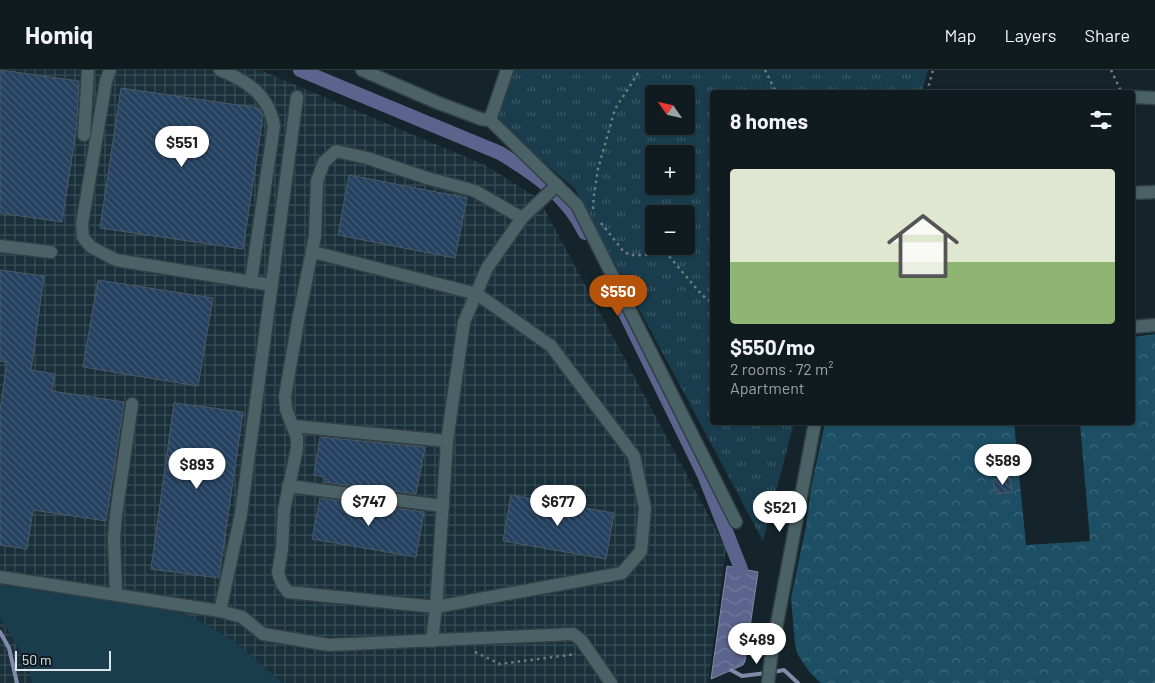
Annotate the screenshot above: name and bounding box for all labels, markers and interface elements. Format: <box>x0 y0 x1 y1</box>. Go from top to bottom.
text: Homiq <box>25 20 93 49</box>
text: Map <box>944 24 976 46</box>
text: Layers <box>1004 24 1057 46</box>
text: Share <box>1085 24 1130 46</box>
north arrow <box>645 85 695 135</box>
map controls <box>645 85 695 255</box>
icon: filters <box>1087 106 1115 134</box>
text: 8 homes <box>730 108 808 133</box>
pin: $551 <box>152 126 212 168</box>
text: $551 <box>166 132 198 151</box>
button: + <box>645 145 695 195</box>
icon: home <box>878 201 968 291</box>
button: − <box>645 205 695 255</box>
pin: $550 <box>588 274 648 317</box>
text: $550 <box>600 281 636 300</box>
text: $550/mo <box>730 334 815 359</box>
text: 2 rooms · 72 m² <box>730 359 833 378</box>
text: Apartment <box>730 378 805 397</box>
pin: $589 <box>973 444 1033 486</box>
pin: $893 <box>167 448 227 490</box>
text: $589 <box>986 450 1020 469</box>
text: $893 <box>180 454 214 473</box>
pin: $747 <box>339 484 399 527</box>
pin: $677 <box>528 484 588 527</box>
pin: $521 <box>750 490 810 533</box>
text: $747 <box>352 491 386 510</box>
text: $677 <box>541 491 575 510</box>
text: $521 <box>764 497 796 516</box>
pin: $489 <box>727 622 787 665</box>
text: $489 <box>739 629 775 648</box>
scale bar <box>15 648 111 671</box>
text: 50 m <box>22 651 51 668</box>

